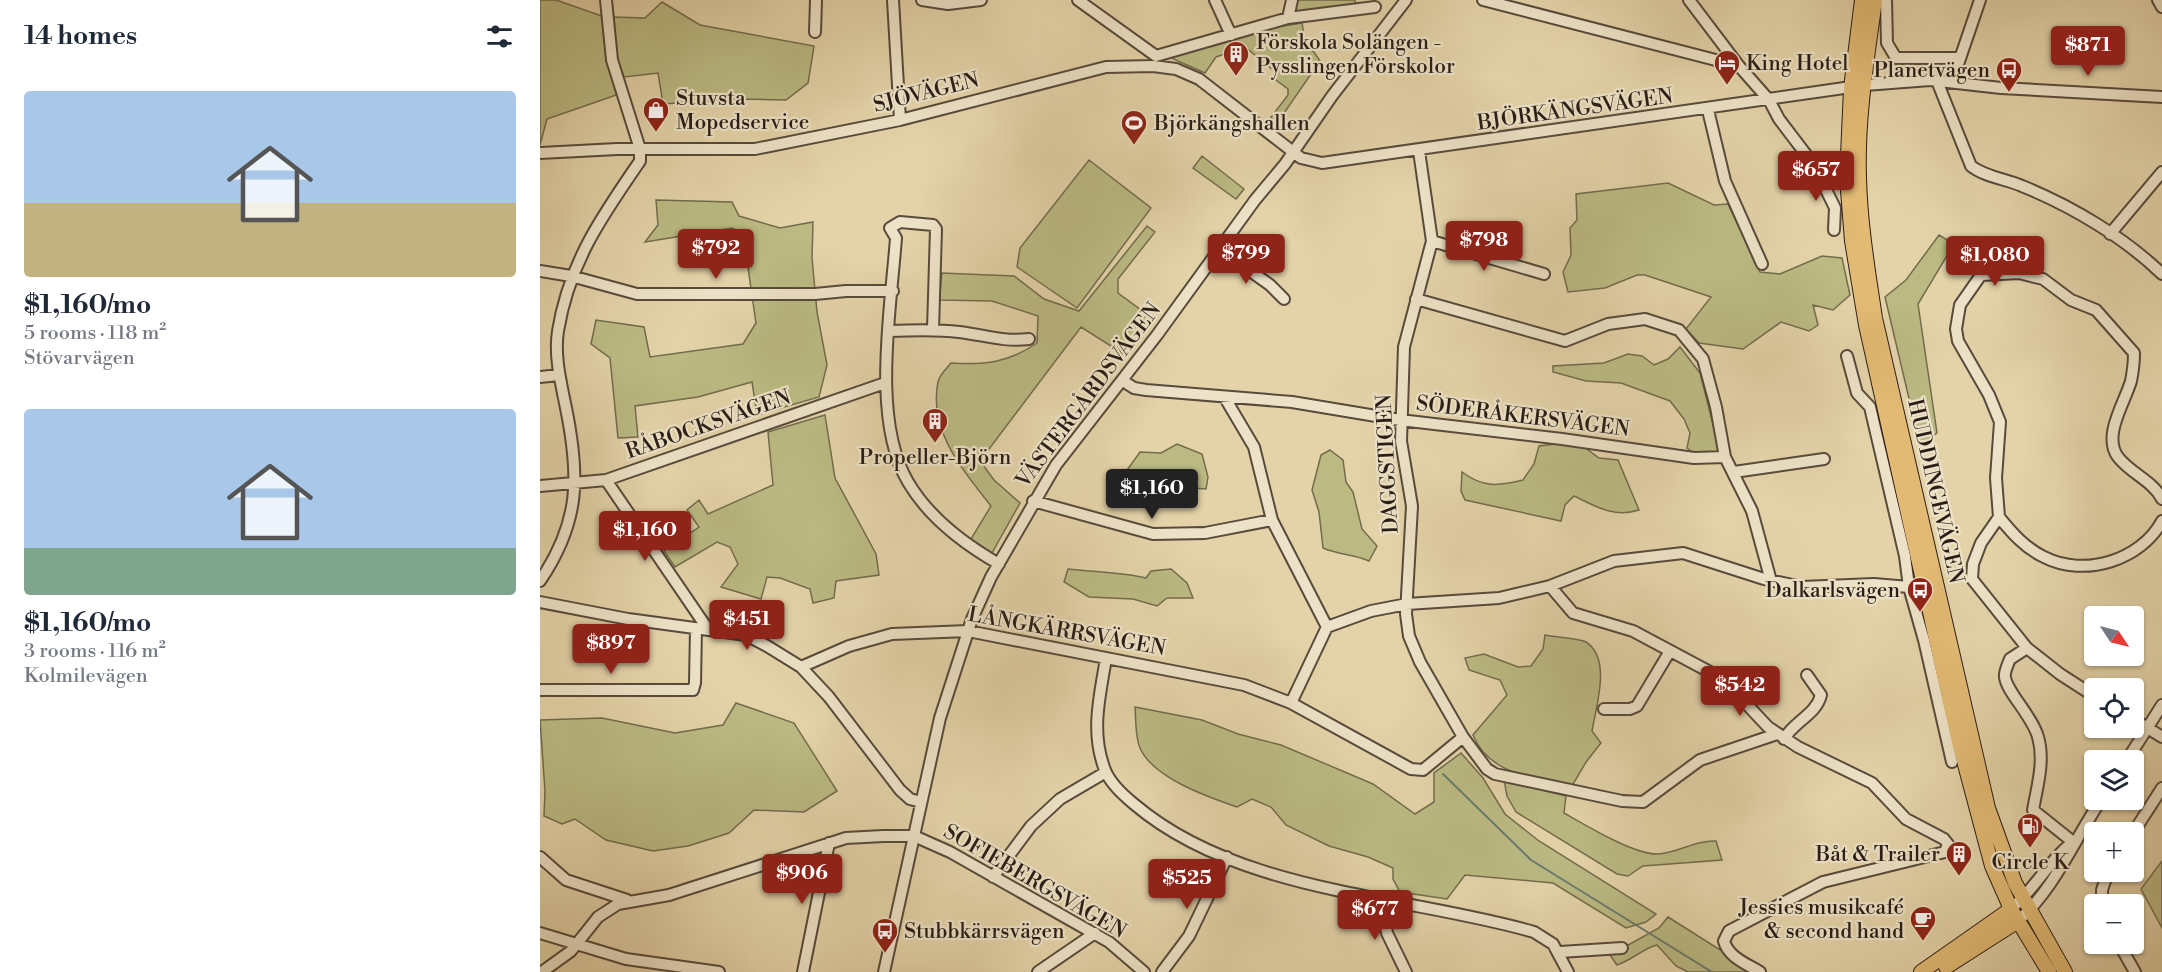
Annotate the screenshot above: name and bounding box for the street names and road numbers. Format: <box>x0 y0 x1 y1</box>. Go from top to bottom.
street label: SJÖVÄGEN <box>870 65 982 119</box>
street label: BJÖRKÄNGSVÄGEN <box>1474 81 1675 137</box>
street label: VÄSTERGÅRDSVÄGEN <box>1008 296 1167 494</box>
street label: RÅBOCKSVÄGEN <box>622 382 795 465</box>
street label: SÖDERÅKERSVÄGEN <box>1415 389 1632 443</box>
street label: DAGGSTIGEN <box>1371 393 1405 534</box>
street label: HUDDINGEVÄGEN <box>1901 396 1971 586</box>
street label: LÅNGKÄRRSVÄGEN <box>966 600 1168 662</box>
street label: SOFIEBERGSVÄGEN <box>939 817 1132 945</box>

